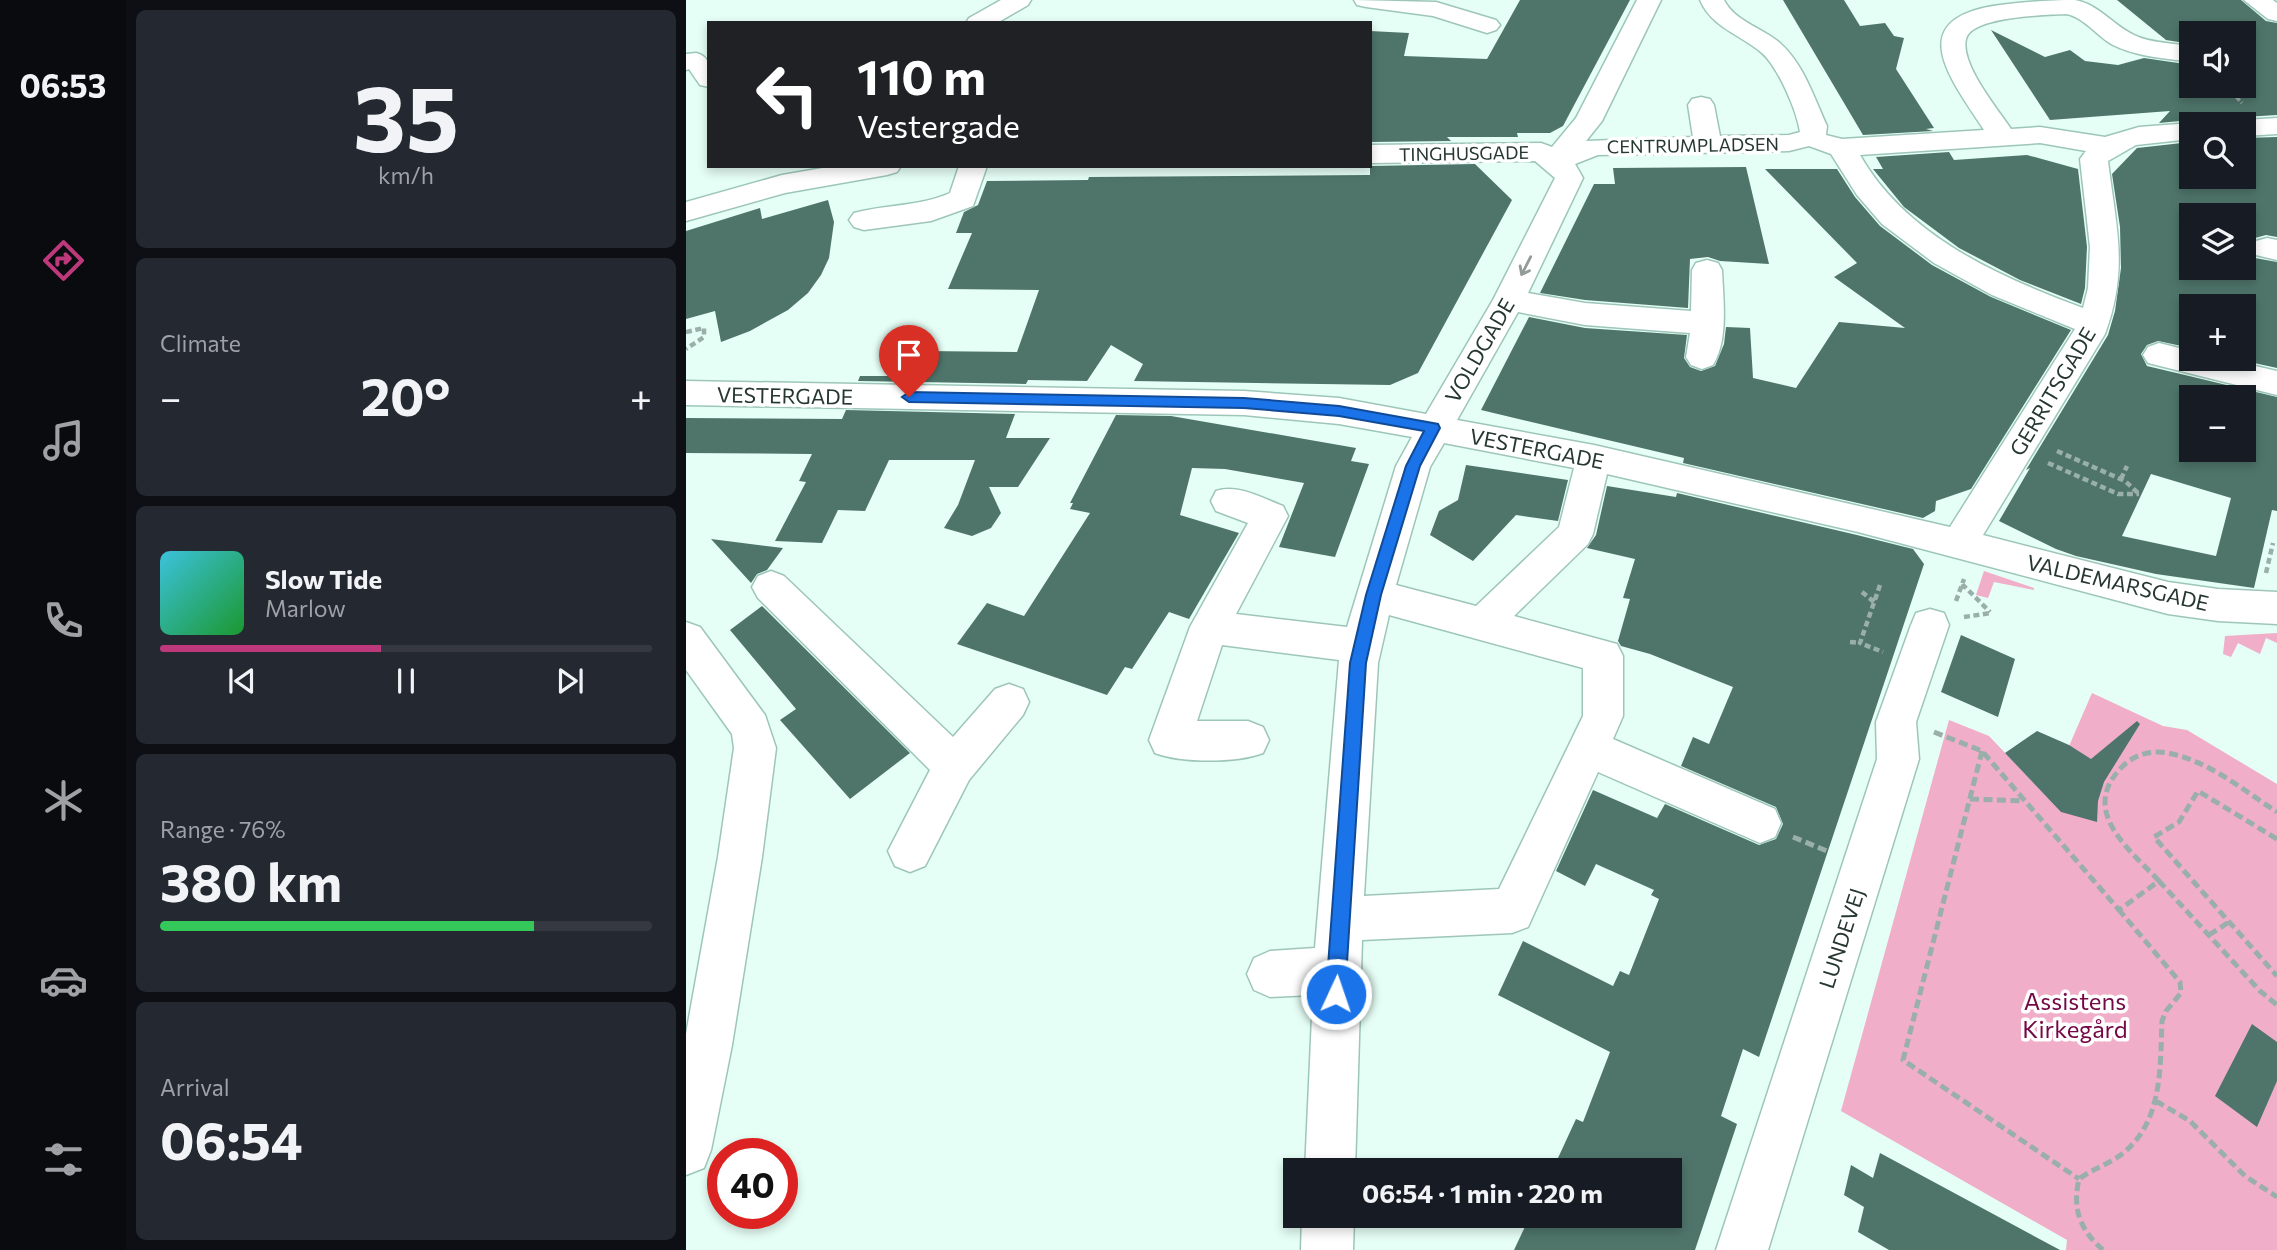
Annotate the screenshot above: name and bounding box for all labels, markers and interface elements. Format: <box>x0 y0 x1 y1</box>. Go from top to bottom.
map controls <box>2179 21 2256 462</box>
button: sound <box>2179 21 2256 98</box>
text: 110 m <box>857 45 986 105</box>
icon: left <box>742 49 833 140</box>
text: 35 <box>353 59 459 171</box>
text: 06:53 <box>20 65 106 105</box>
text: Vestergade <box>857 105 1020 145</box>
button: search <box>2179 112 2256 189</box>
street label: CENTRUMPLADSEN <box>1607 132 1779 158</box>
street label: TINGHUSGADE <box>1399 141 1529 165</box>
text: km/h <box>378 161 434 189</box>
button: layers <box>2179 203 2256 280</box>
icon: directions <box>39 236 88 285</box>
one-way arrow <box>1519 255 1533 276</box>
street label: VOLDGADE <box>1439 293 1519 407</box>
button: + <box>2179 294 2256 371</box>
street label: GERRITSGADE <box>2004 322 2100 460</box>
pin <box>879 325 939 397</box>
text: Climate <box>160 329 241 357</box>
icon: arrive <box>890 336 928 374</box>
text: 20° <box>361 363 451 427</box>
text: − <box>160 373 182 420</box>
text: + <box>630 373 652 420</box>
street label: VESTERGADE <box>717 381 853 409</box>
button: − <box>2179 385 2256 462</box>
icon: music <box>39 416 88 465</box>
street label: VESTERGADE <box>1468 423 1606 473</box>
street label: VALDEMARSGADE <box>2025 549 2211 615</box>
text: Slow Tide <box>265 563 382 594</box>
text: Marlow <box>265 594 346 622</box>
icon: phone <box>39 596 88 645</box>
icon: previous <box>223 662 261 700</box>
icon: pause <box>387 662 425 700</box>
icon: next <box>551 662 589 700</box>
icon: climate <box>39 776 88 825</box>
text: Range · 76% <box>160 815 285 843</box>
text: 380 km <box>160 849 342 913</box>
street label: LUNDEVEJ <box>1813 885 1869 991</box>
icon: car <box>39 956 88 1005</box>
position arrow <box>1299 957 1373 1031</box>
park label: Assistens Kirkegård <box>2022 986 2128 1043</box>
text: Arrival <box>160 1073 230 1101</box>
text: 06:54 <box>160 1107 303 1171</box>
icon: filters <box>39 1135 88 1184</box>
speed limit sign: 40 <box>707 1138 798 1229</box>
text: 06:54 · 1 min · 220 m <box>1362 1177 1603 1208</box>

